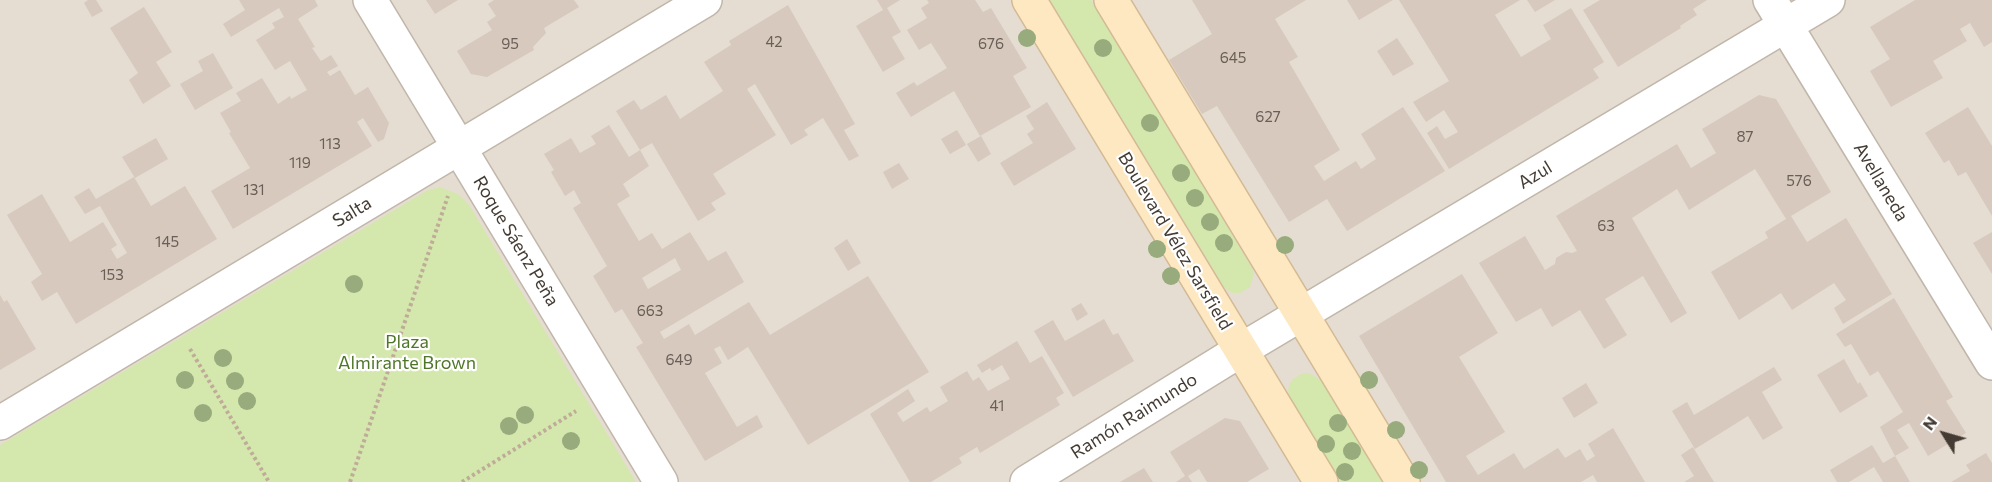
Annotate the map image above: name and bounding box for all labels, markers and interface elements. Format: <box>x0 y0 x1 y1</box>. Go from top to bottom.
house number: 42 <box>765 33 783 51</box>
house number: 95 <box>501 35 519 53</box>
house number: 676 <box>978 35 1004 53</box>
house number: 645 <box>1220 49 1246 67</box>
house number: 627 <box>1255 108 1281 126</box>
house number: 87 <box>1737 128 1753 146</box>
house number: 113 <box>319 135 341 153</box>
street label: Avellaneda <box>1849 139 1913 225</box>
street label: Boulevard Vélez Sarsfield <box>1113 148 1237 334</box>
house number: 119 <box>289 154 311 172</box>
street label: Azul <box>1514 156 1556 194</box>
street label: Roque Sáenz Peña <box>469 172 563 310</box>
house number: 576 <box>1786 172 1812 190</box>
house number: 131 <box>243 181 265 199</box>
street label: Salta <box>329 192 375 232</box>
house number: 63 <box>1597 217 1615 235</box>
house number: 145 <box>155 233 179 251</box>
house number: 153 <box>100 266 124 284</box>
house number: 663 <box>637 302 663 320</box>
park label: Plaza Almirante Brown <box>338 331 476 374</box>
house number: 649 <box>665 351 693 369</box>
street label: Ramón Raimundo <box>1067 368 1201 464</box>
house number: 41 <box>990 397 1004 415</box>
north arrow <box>1914 404 1974 464</box>
text: N <box>1918 412 1940 433</box>

